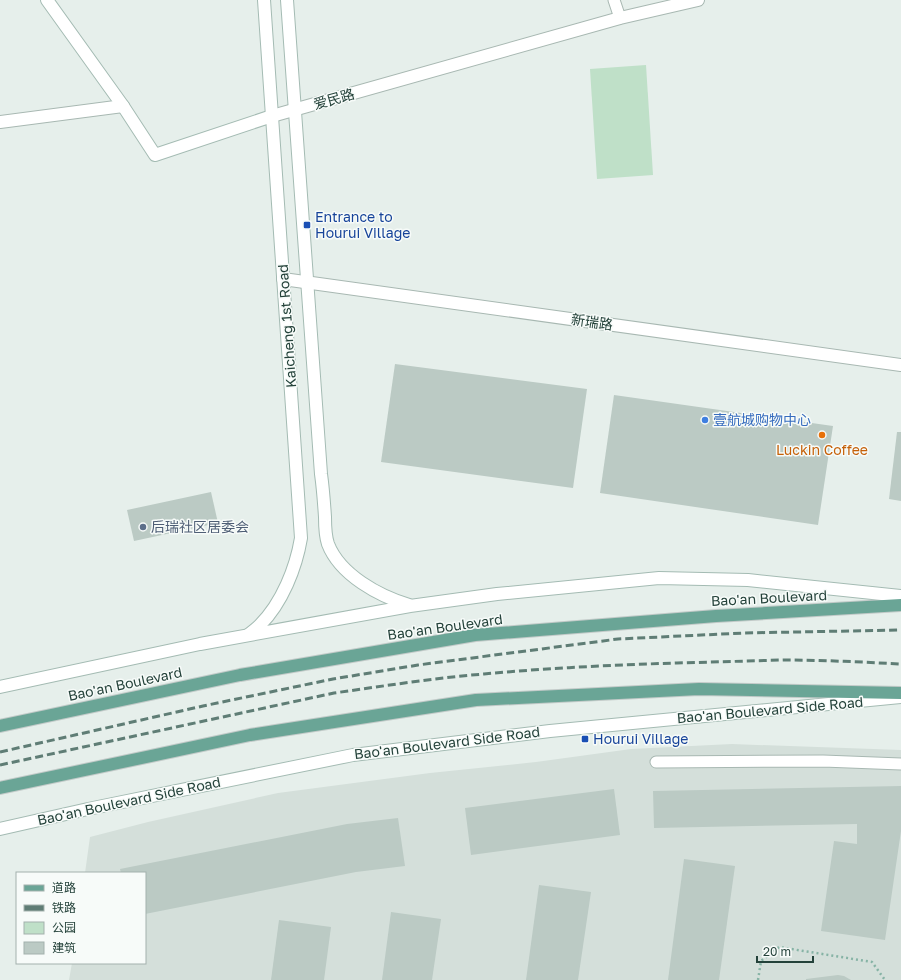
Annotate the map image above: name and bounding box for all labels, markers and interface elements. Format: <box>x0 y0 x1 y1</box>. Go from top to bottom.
street label: 爱民路 <box>311 85 356 112</box>
place label: Entrance to Hourui Village <box>315 208 410 241</box>
marker: Entrance to Hourui Village <box>302 220 312 230</box>
street label: Kaicheng 1st Road <box>274 264 299 388</box>
street label: 新瑞路 <box>570 310 614 333</box>
place label: 壹航城购物中心 <box>713 411 811 428</box>
marker: 壹航城购物中心 <box>700 415 710 425</box>
marker: Luckin Coffee <box>817 430 827 440</box>
place label: Luckin Coffee <box>776 441 868 458</box>
place label: 后瑞社区居委会 <box>151 518 249 535</box>
marker: 后瑞社区居委会 <box>138 522 148 532</box>
street label: Bao'an Boulevard <box>710 586 828 609</box>
street label: Bao'an Boulevard <box>386 610 504 643</box>
street label: Bao'an Boulevard <box>66 663 184 704</box>
street label: Bao'an Boulevard Side Road <box>676 693 864 726</box>
street label: Bao'an Boulevard Side Road <box>353 723 541 762</box>
place label: Hourui Village <box>593 730 688 747</box>
marker: Hourui Village <box>580 734 590 744</box>
street label: Bao'an Boulevard Side Road <box>36 773 222 828</box>
legend <box>16 872 146 964</box>
text: 道路 <box>52 880 76 895</box>
text: 铁路 <box>52 900 76 915</box>
text: 公园 <box>52 920 76 935</box>
scale bar <box>757 938 813 964</box>
text: 建筑 <box>52 940 76 955</box>
text: 20 m <box>763 944 791 959</box>

